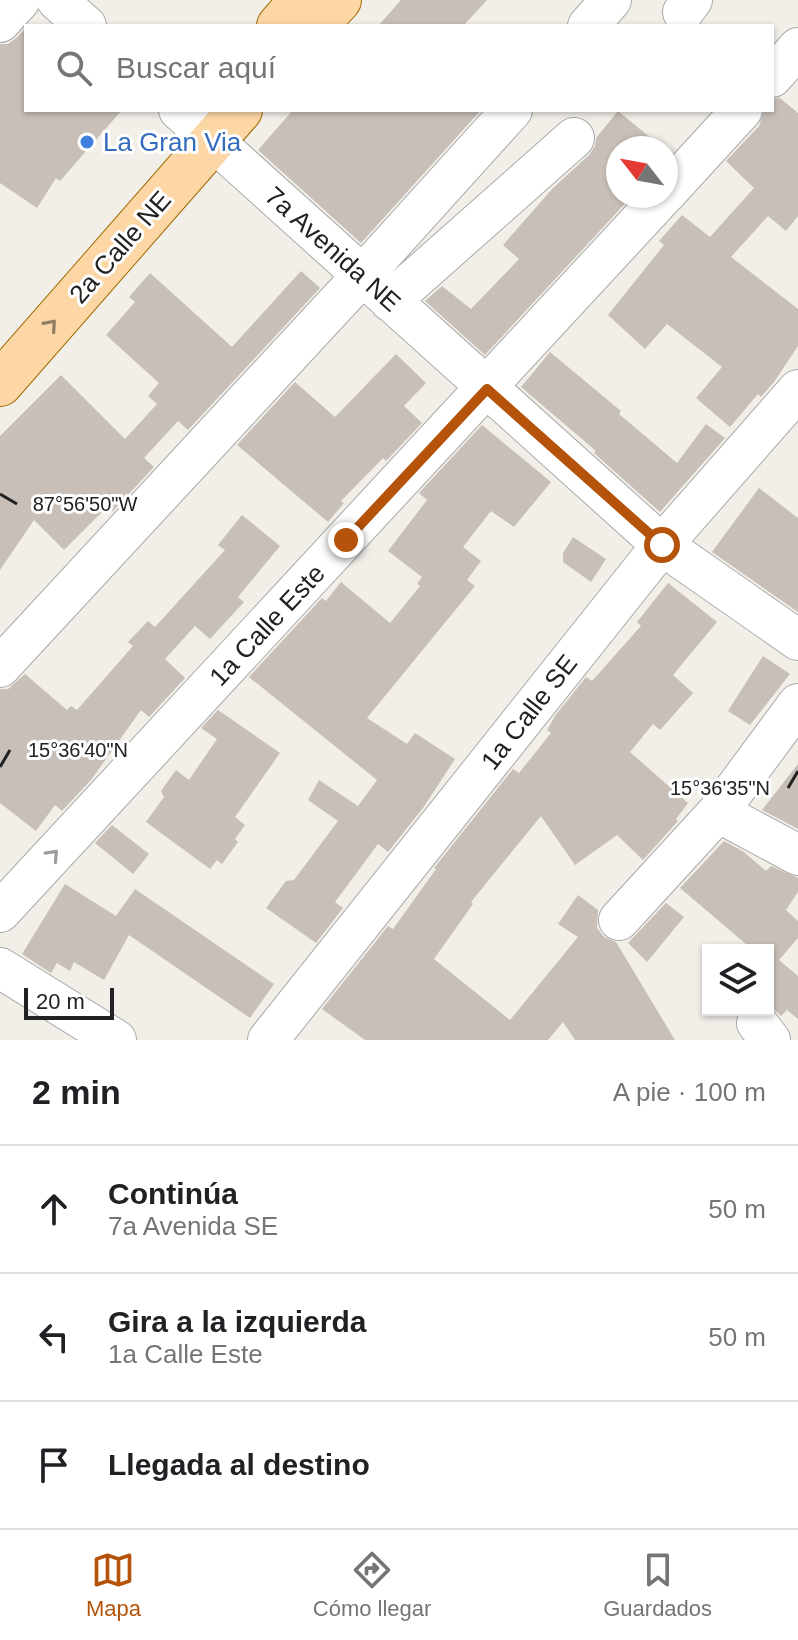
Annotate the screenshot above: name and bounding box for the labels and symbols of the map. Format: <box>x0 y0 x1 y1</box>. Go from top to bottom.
place label: La Gran Via <box>103 127 242 157</box>
marker: La Gran Via <box>78 133 96 151</box>
north arrow <box>606 136 678 208</box>
street label: 7a Avenida NE <box>259 180 407 318</box>
street label: 2a Calle NE <box>63 185 177 309</box>
one-way arrow <box>41 320 56 335</box>
text: 87°56'50"W <box>33 493 137 515</box>
route end <box>328 522 364 558</box>
route start <box>644 527 680 563</box>
street label: 1a Calle Este <box>203 558 331 692</box>
street label: 1a Calle SE <box>475 649 583 775</box>
text: 15°36'40"N <box>28 739 128 761</box>
text: 15°36'35"N <box>670 777 770 799</box>
one-way arrow <box>44 849 58 864</box>
scale bar <box>24 984 114 1020</box>

